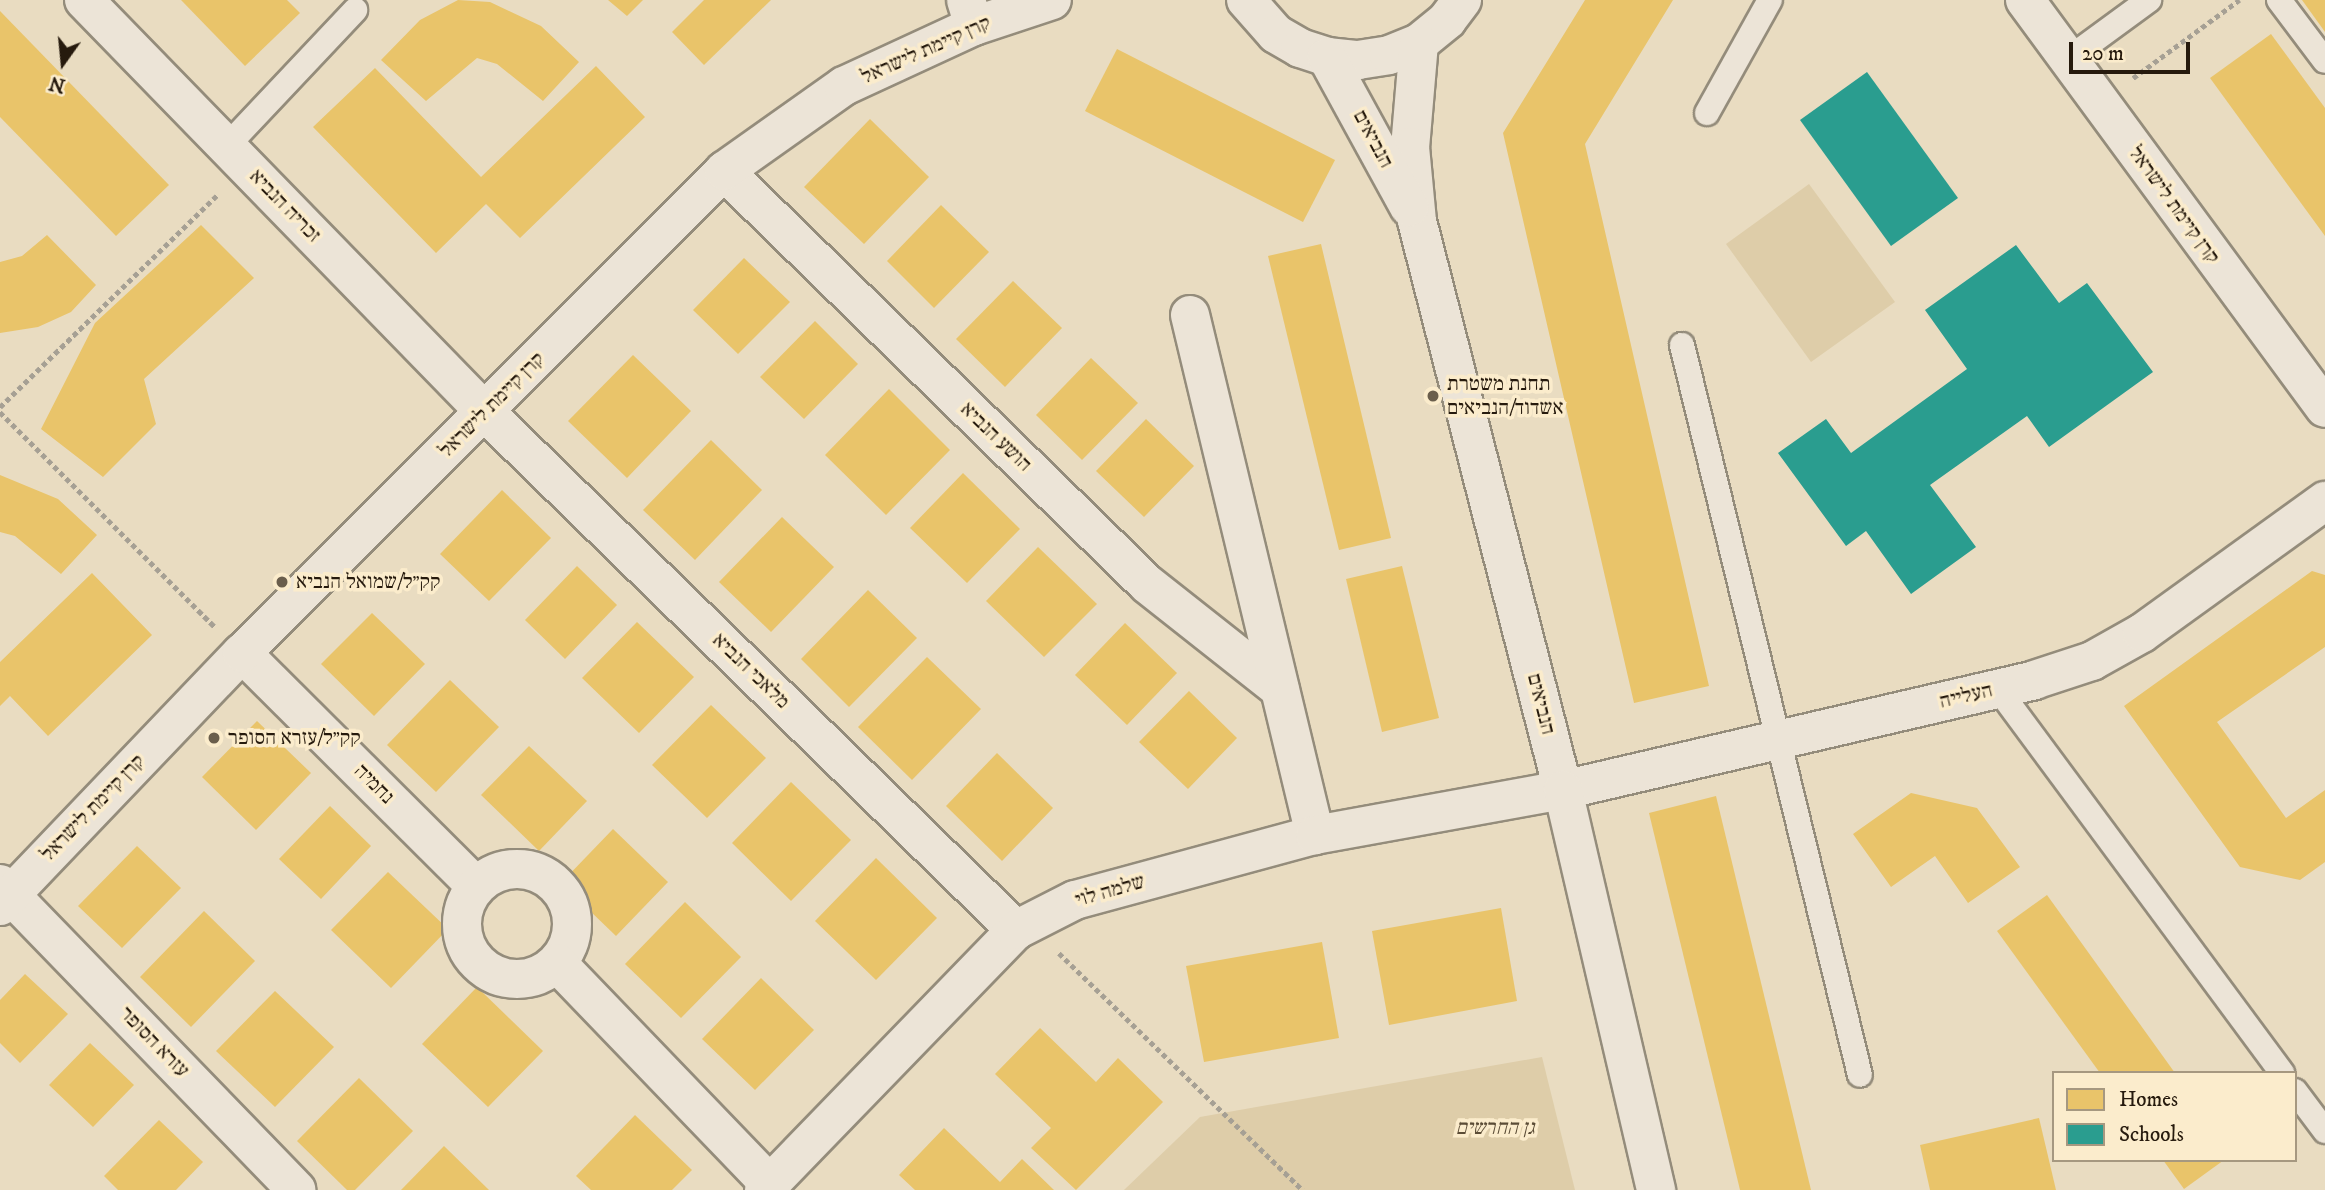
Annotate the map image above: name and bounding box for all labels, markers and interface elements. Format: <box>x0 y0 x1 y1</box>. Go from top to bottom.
street label: קרן קיימת לישראל <box>857 10 995 90</box>
north arrow <box>28 28 98 98</box>
scale bar <box>2073 28 2194 72</box>
text: 20 m <box>2082 41 2124 67</box>
text: N <box>47 71 68 97</box>
street label: הנביאים <box>1347 106 1399 172</box>
street label: קרן קיימת לישראל <box>2123 141 2225 269</box>
street label: זכריה הנביא <box>244 164 326 248</box>
street label: קרן קיימת לישראל <box>434 347 550 463</box>
place label: תחנת משטרת אשדוד/הנביאים <box>1447 371 1564 421</box>
marker: תחנת משטרת אשדוד/הנביאים <box>1425 388 1441 404</box>
street label: הושע הנביא <box>955 397 1037 477</box>
place label: קק״ל/שמואל הנביא <box>296 569 441 595</box>
marker: קק״ל/שמואל הנביא <box>274 574 290 590</box>
street label: מלאכי הנביא <box>707 628 795 714</box>
street label: הנביאים <box>1521 671 1561 737</box>
street label: העלייה <box>1937 678 1995 714</box>
place label: קק״ל/עזרא הסופר <box>228 725 361 751</box>
marker: קק״ל/עזרא הסופר <box>206 730 222 746</box>
street label: קרן קיימת לישראל <box>35 749 151 867</box>
street label: נחמיה <box>349 759 399 809</box>
street label: שלמה לוי <box>1072 869 1148 913</box>
street label: עזרא הסופר <box>114 1001 194 1083</box>
legend <box>2052 1071 2297 1162</box>
text: Homes <box>2119 1087 2178 1113</box>
park label: גן החרשים <box>1455 1115 1535 1141</box>
text: Schools <box>2119 1122 2184 1148</box>

